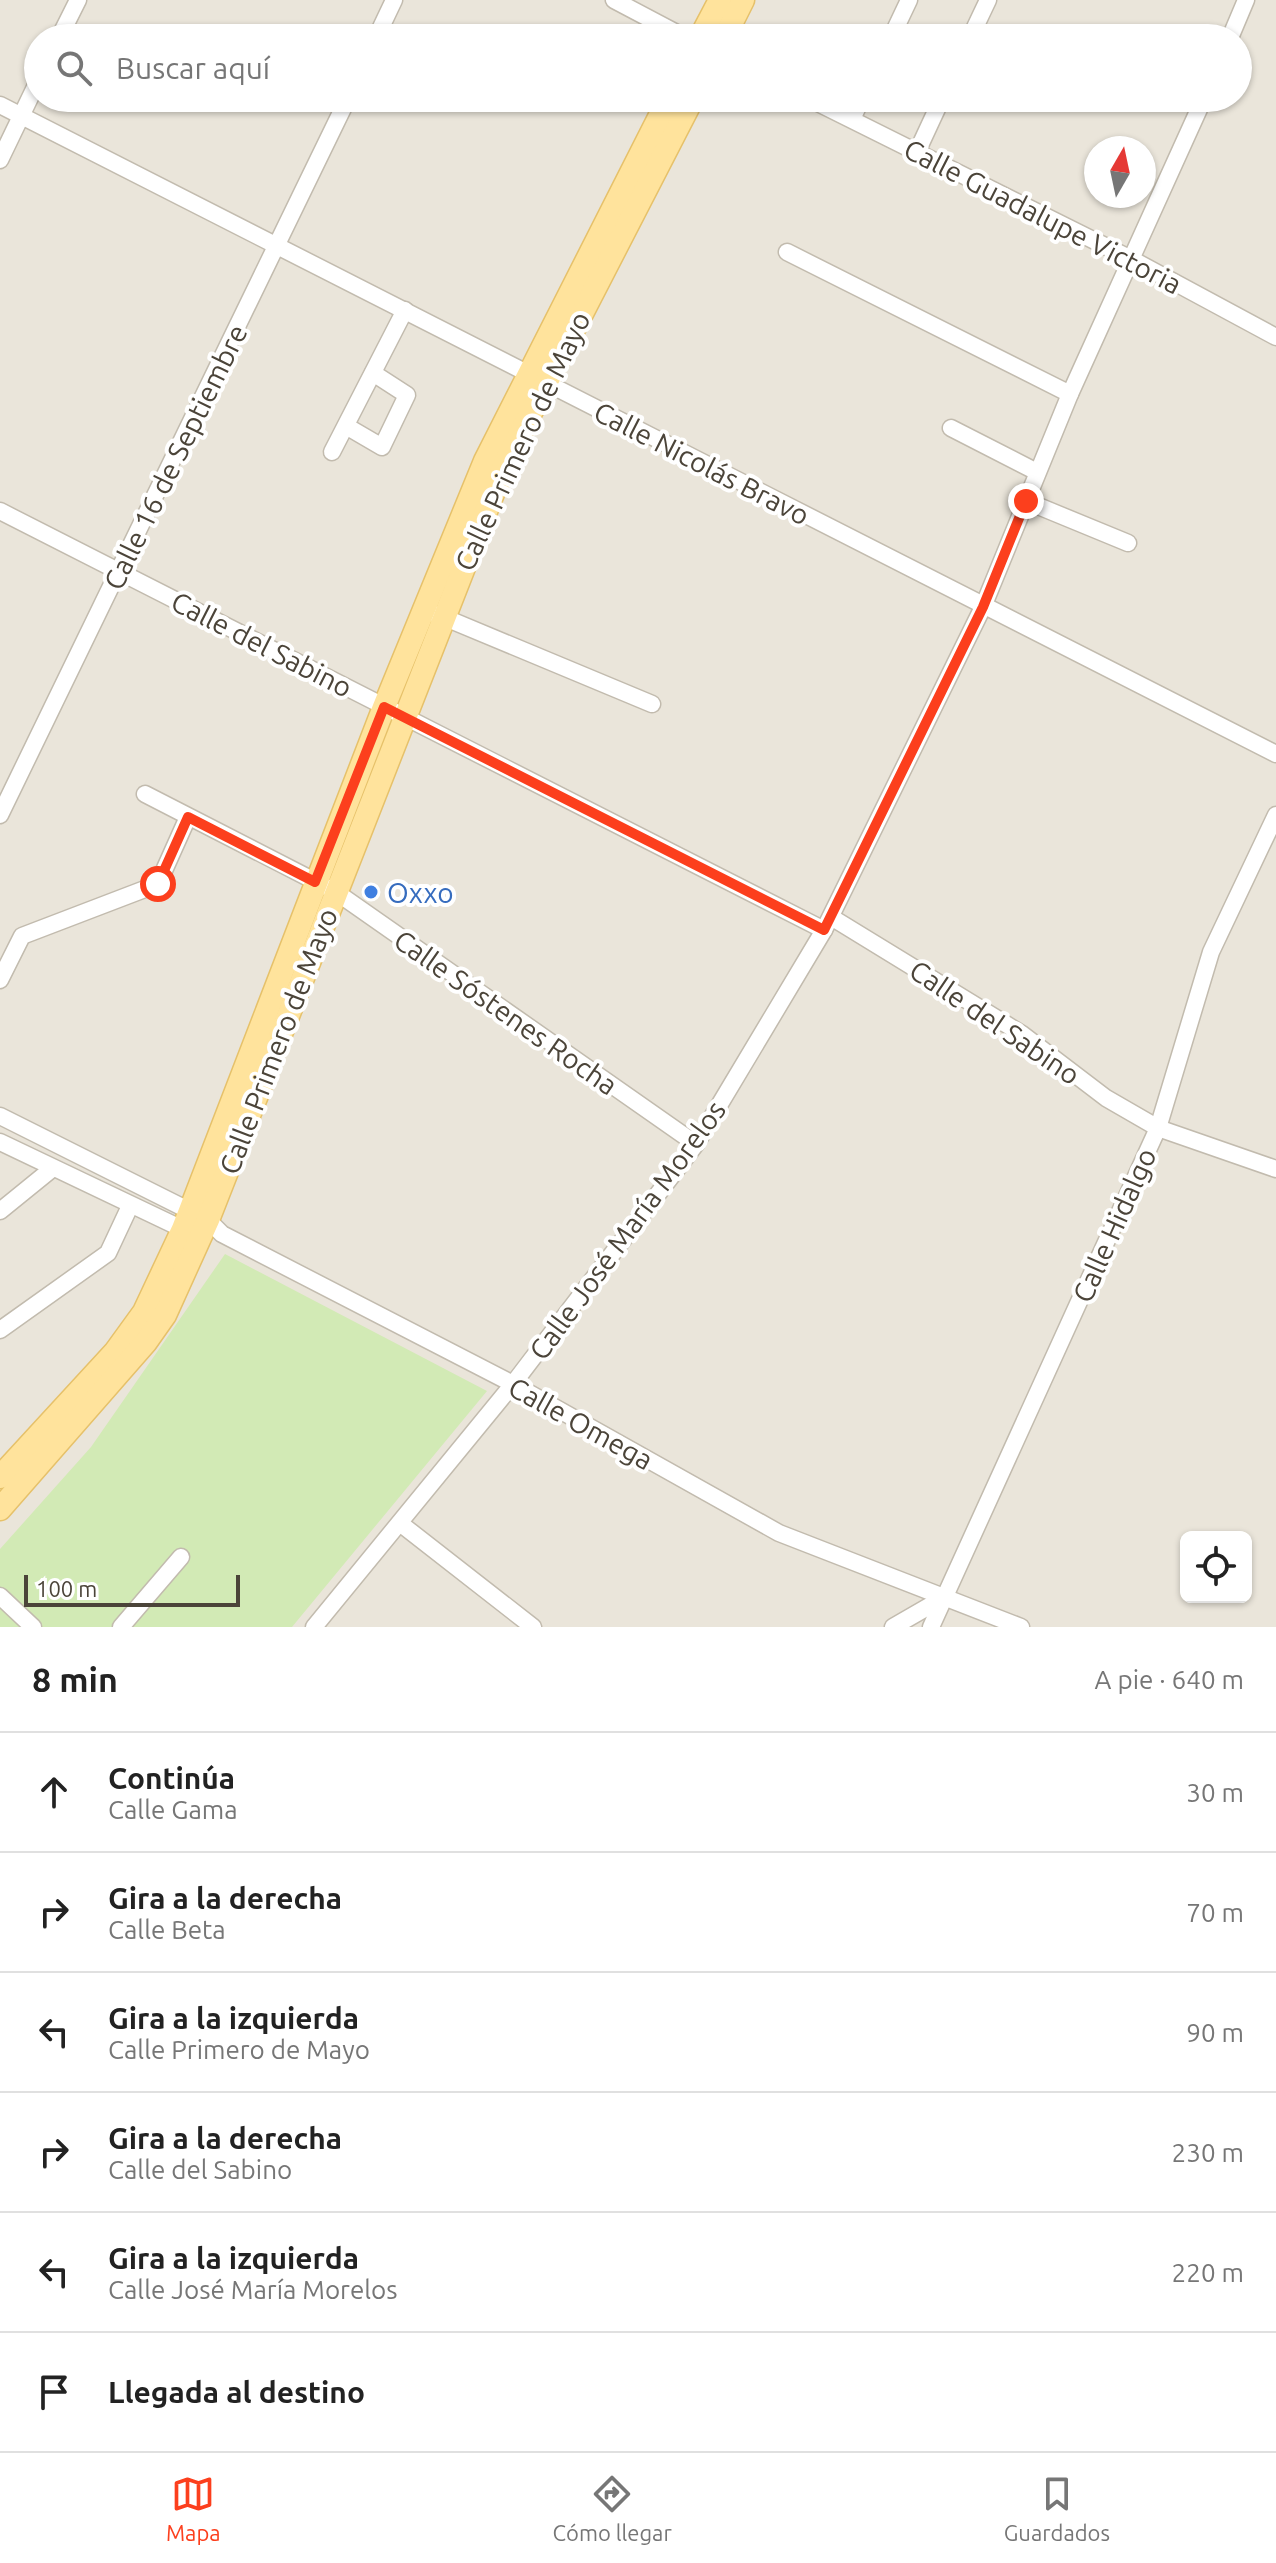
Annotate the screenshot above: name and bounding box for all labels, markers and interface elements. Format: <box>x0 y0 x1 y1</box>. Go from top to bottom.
search box <box>24 24 1252 112</box>
icon: search <box>52 46 96 90</box>
text: Buscar aquí <box>116 51 270 85</box>
street label: Calle Guadalupe Victoria <box>899 132 1187 300</box>
north arrow <box>1084 136 1156 208</box>
street label: Calle Primero de Mayo <box>448 307 596 575</box>
street label: Calle 16 de Septiembre <box>97 320 253 594</box>
street label: Calle Nicolás Bravo <box>589 395 815 531</box>
route end <box>1008 483 1044 519</box>
street label: Calle del Sabino <box>167 585 357 703</box>
route start <box>140 866 176 902</box>
place label: Oxxo <box>387 877 454 908</box>
marker: Oxxo <box>362 883 380 901</box>
street label: Calle Primero de Mayo <box>213 904 343 1178</box>
street label: Calle Sóstenes Rocha <box>389 923 623 1101</box>
street label: Calle del Sabino <box>904 954 1086 1090</box>
street label: Calle José María Morelos <box>523 1095 731 1365</box>
street label: Calle Hidalgo <box>1066 1143 1162 1307</box>
street label: Calle Omega <box>504 1371 658 1475</box>
map controls <box>1180 1531 1252 1603</box>
button: locate <box>1180 1531 1252 1603</box>
scale bar <box>24 1571 240 1607</box>
text: 100 m <box>36 1576 97 1601</box>
text: 8 min <box>32 1660 118 1698</box>
text: A pie · 640 m <box>1095 1665 1244 1694</box>
text: Continúa <box>108 1761 235 1795</box>
icon: ahead <box>32 1770 76 1814</box>
text: 30 m <box>1186 1778 1244 1807</box>
text: Calle Gama <box>108 1795 238 1824</box>
text: Gira a la derecha <box>108 1881 342 1915</box>
icon: right <box>32 1890 76 1934</box>
text: 70 m <box>1186 1898 1244 1927</box>
text: Calle Beta <box>108 1915 226 1944</box>
text: Gira a la izquierda <box>108 2001 359 2035</box>
icon: left <box>32 2010 76 2054</box>
text: 90 m <box>1186 2018 1244 2047</box>
text: Calle Primero de Mayo <box>108 2035 370 2064</box>
text: Gira a la derecha <box>108 2121 342 2155</box>
icon: right <box>32 2130 76 2174</box>
text: 230 m <box>1172 2138 1244 2167</box>
text: Calle del Sabino <box>108 2155 292 2184</box>
text: Gira a la izquierda <box>108 2241 359 2275</box>
icon: left <box>32 2250 76 2294</box>
text: 220 m <box>1172 2258 1244 2287</box>
text: Calle José María Morelos <box>108 2275 398 2304</box>
icon: arrive <box>32 2370 76 2414</box>
text: Llegada al destino <box>108 2375 365 2409</box>
tab: Mapa <box>166 2472 221 2545</box>
tab: Cómo llegar <box>553 2472 672 2545</box>
tab: Guardados <box>1004 2472 1110 2545</box>

